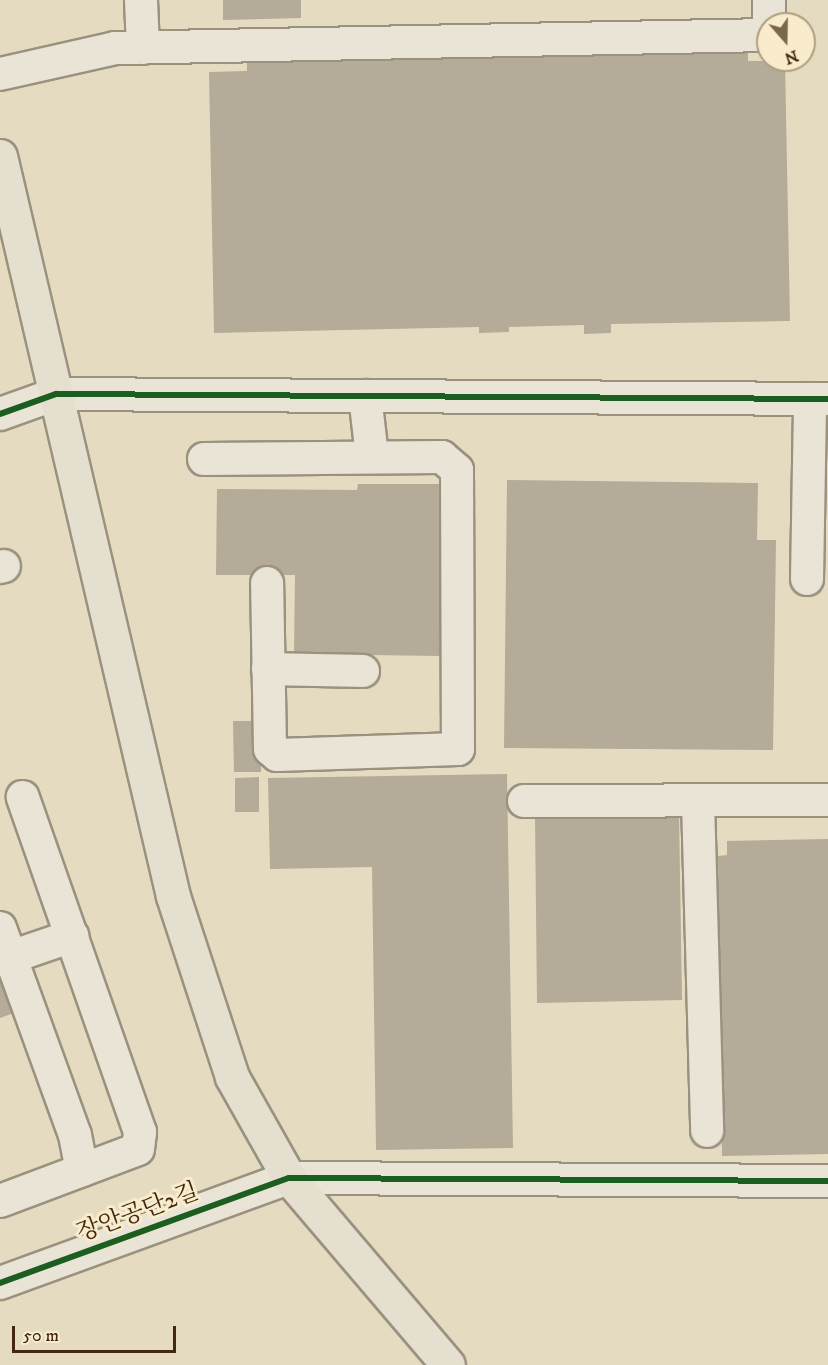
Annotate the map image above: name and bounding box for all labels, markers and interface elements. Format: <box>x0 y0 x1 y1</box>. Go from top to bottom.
north arrow <box>756 12 816 72</box>
text: N <box>782 45 801 69</box>
street label: 장안공단2길 <box>73 1178 203 1248</box>
scale bar <box>15 1314 178 1352</box>
text: 50 m <box>23 1325 59 1347</box>

